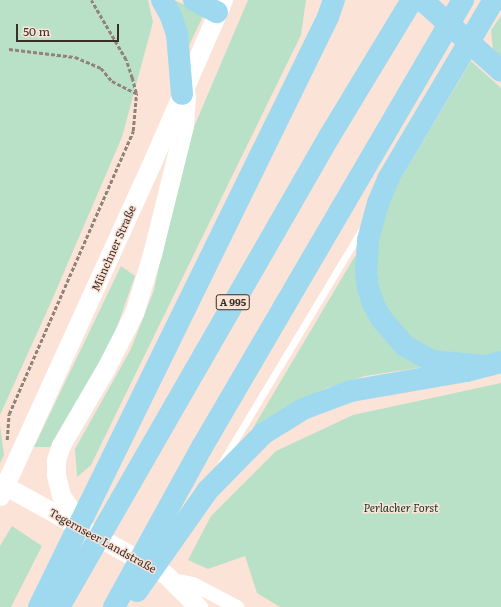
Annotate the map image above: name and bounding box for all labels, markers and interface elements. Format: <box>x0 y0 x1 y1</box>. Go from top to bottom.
scale bar <box>18 16 121 42</box>
text: 50 m <box>23 22 50 40</box>
street label: Münchner Straße <box>88 203 138 293</box>
road number: A 995 <box>215 294 251 310</box>
park label: Perlacher Forst <box>364 500 438 514</box>
street label: Tegernseer Landstraße <box>47 505 159 575</box>

